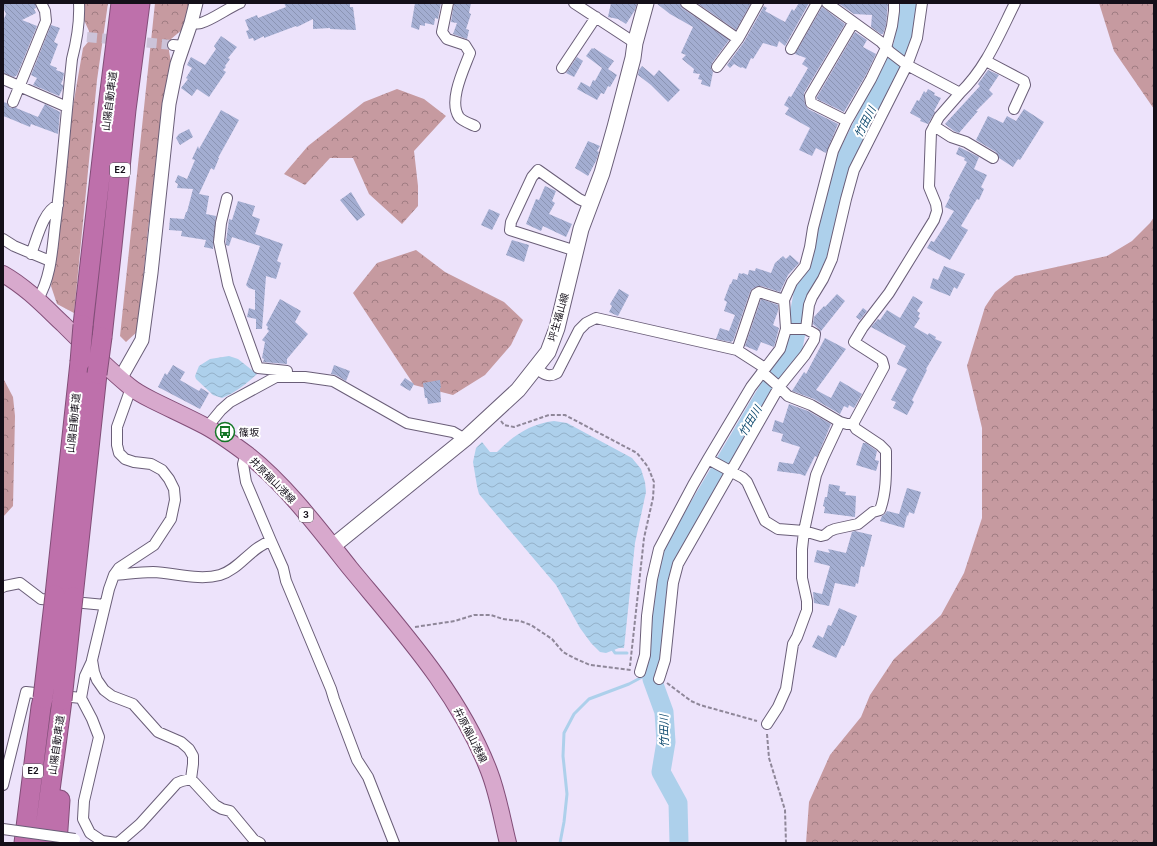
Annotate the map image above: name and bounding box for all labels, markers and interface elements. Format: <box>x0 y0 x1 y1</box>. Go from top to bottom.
street label: 山陽自動車道 <box>99 70 119 132</box>
water label: 竹田川 <box>851 103 879 140</box>
road number: E2 <box>110 163 130 177</box>
street label: 坪生福山線 <box>545 291 571 343</box>
street label: 山陽自動車道 <box>64 393 82 453</box>
water label: 竹田川 <box>736 402 765 439</box>
bus stop icon: 篠坂 <box>214 421 236 443</box>
place label: 篠坂 <box>239 426 259 438</box>
street label: 井原福山港線 <box>248 455 298 505</box>
road number: 3 <box>299 508 313 522</box>
street label: 井原福山港線 <box>452 706 490 764</box>
water label: 竹田川 <box>657 713 671 748</box>
street label: 山陽自動車道 <box>46 714 66 776</box>
road number: E2 <box>23 764 43 778</box>

